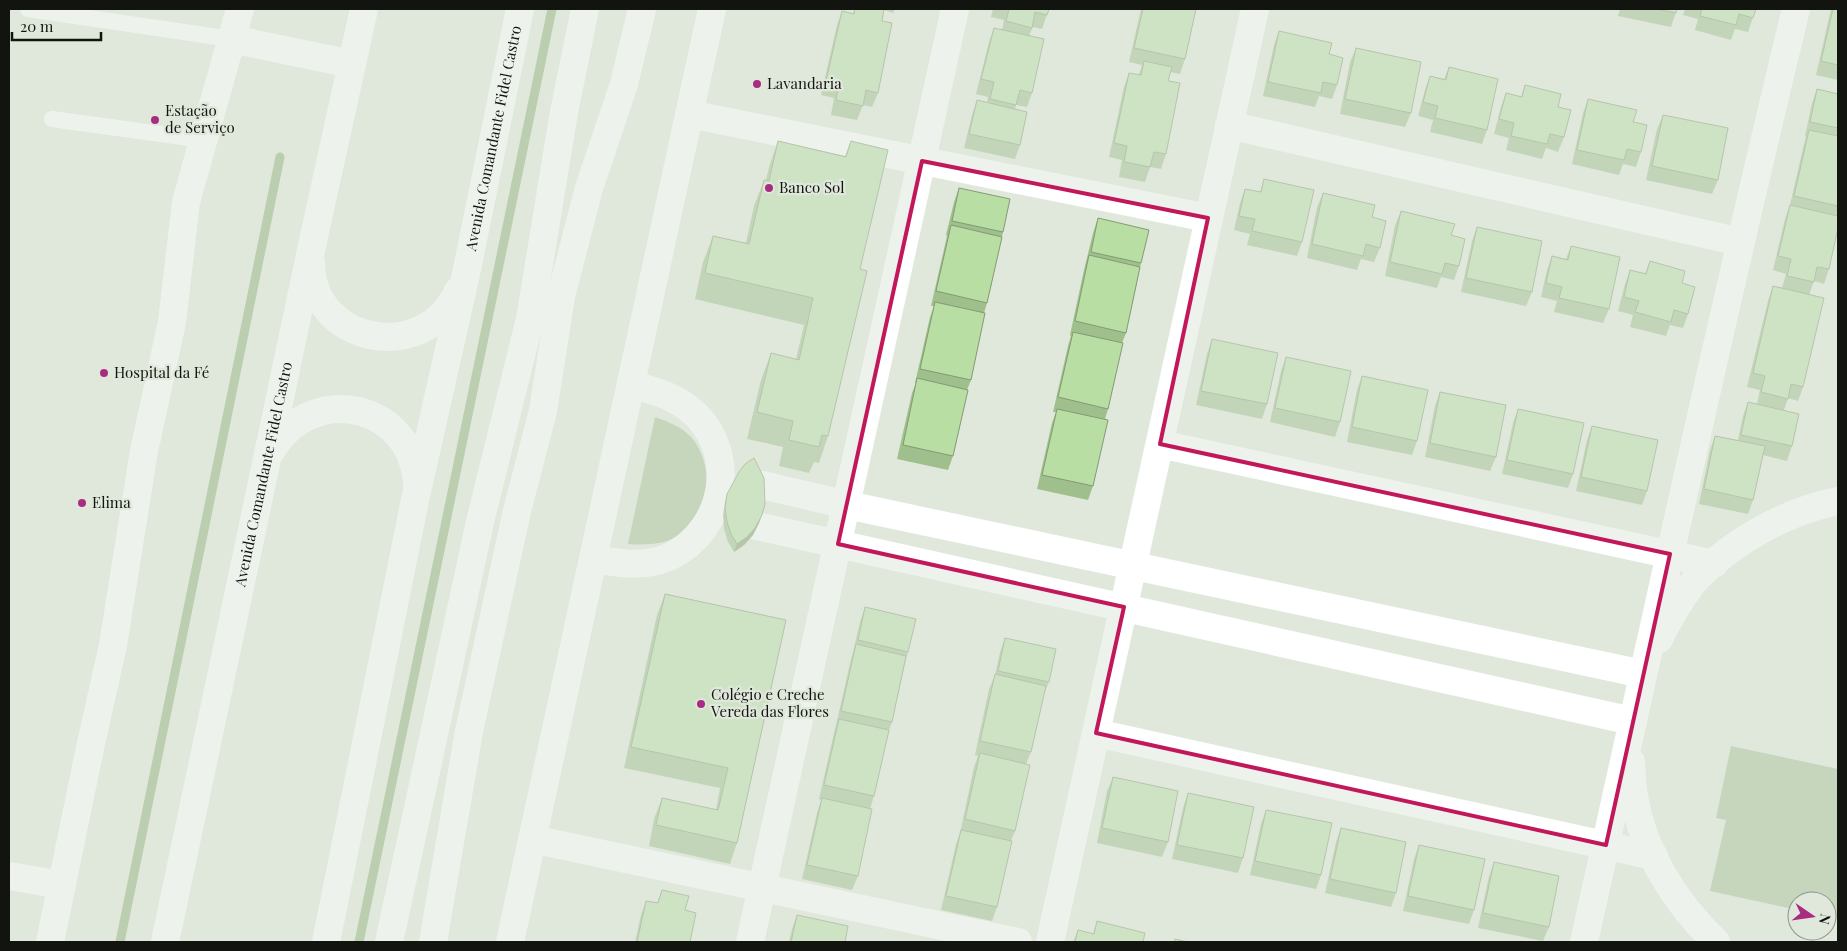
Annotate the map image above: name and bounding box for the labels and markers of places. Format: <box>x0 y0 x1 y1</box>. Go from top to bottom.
place label: Lavandaria <box>767 73 842 93</box>
marker: Lavandaria <box>751 78 763 90</box>
place label: Estação de Serviço <box>165 100 235 137</box>
marker: Estação de Serviço <box>149 114 161 126</box>
place label: Banco Sol <box>779 177 844 197</box>
marker: Banco Sol <box>763 182 775 194</box>
place label: Hospital da Fé <box>114 362 209 382</box>
marker: Hospital da Fé <box>98 367 110 379</box>
place label: Elima <box>92 492 131 512</box>
marker: Elima <box>76 497 88 509</box>
place label: Colégio e Creche Vereda das Flores <box>710 684 829 721</box>
marker: Colégio e Creche Vereda das Flores <box>695 698 707 710</box>

